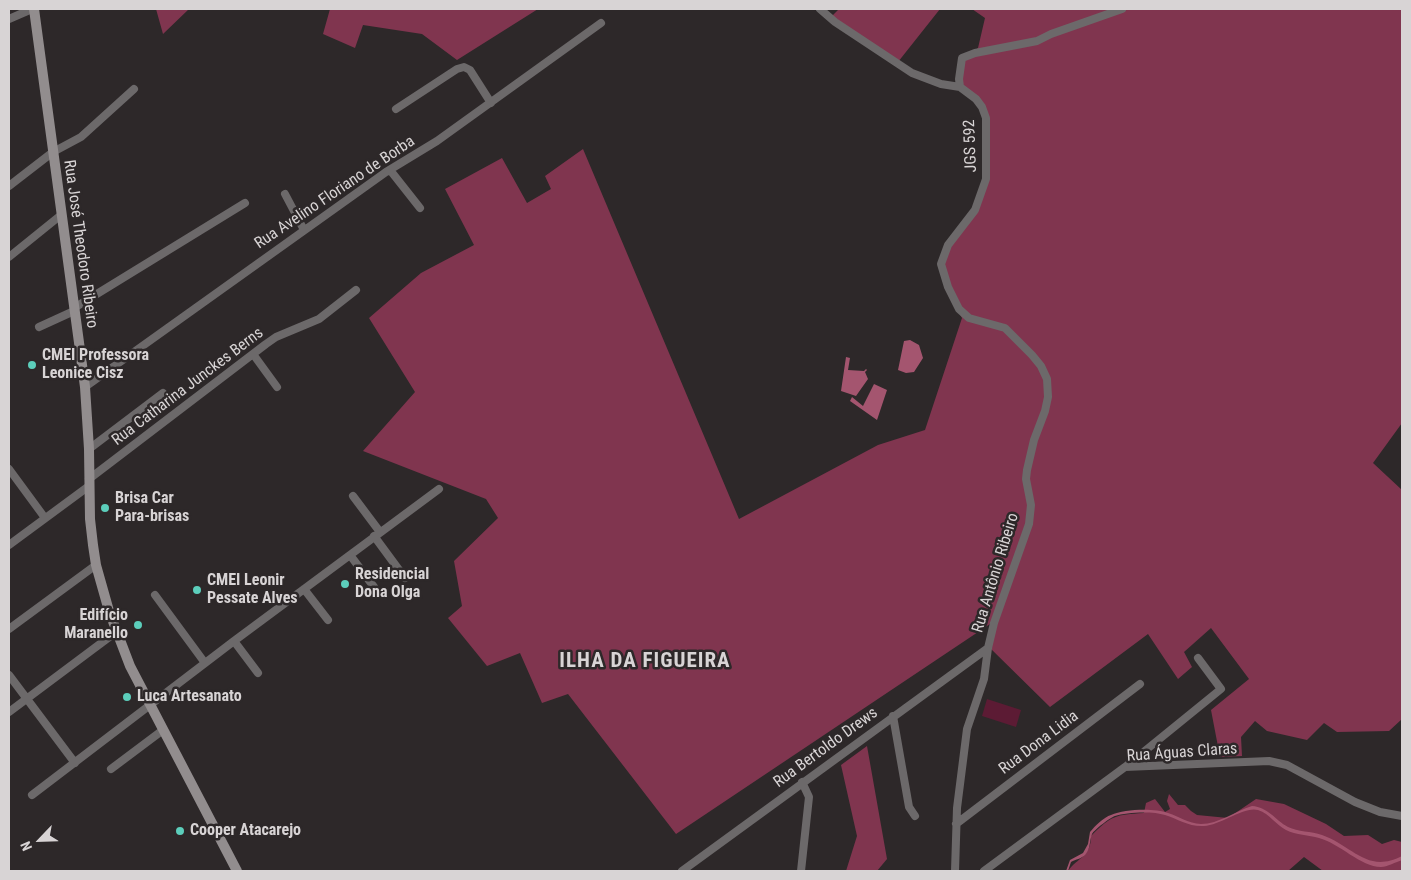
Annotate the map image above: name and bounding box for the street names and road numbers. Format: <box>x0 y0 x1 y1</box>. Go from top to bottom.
street label: JGS 592 <box>960 119 982 173</box>
street label: Rua Avelino Floriano de Borba <box>251 132 419 254</box>
street label: Rua José Theodoro Ribeiro <box>59 159 101 329</box>
street label: Rua Catharina Junckes Berns <box>109 324 267 450</box>
street label: Rua Antônio Ribeiro <box>969 511 1023 635</box>
street label: Rua Bertoldo Drews <box>770 704 882 792</box>
street label: Rua Dona Lidia <box>996 707 1082 779</box>
street label: Rua Águas Claras <box>1126 740 1238 766</box>

